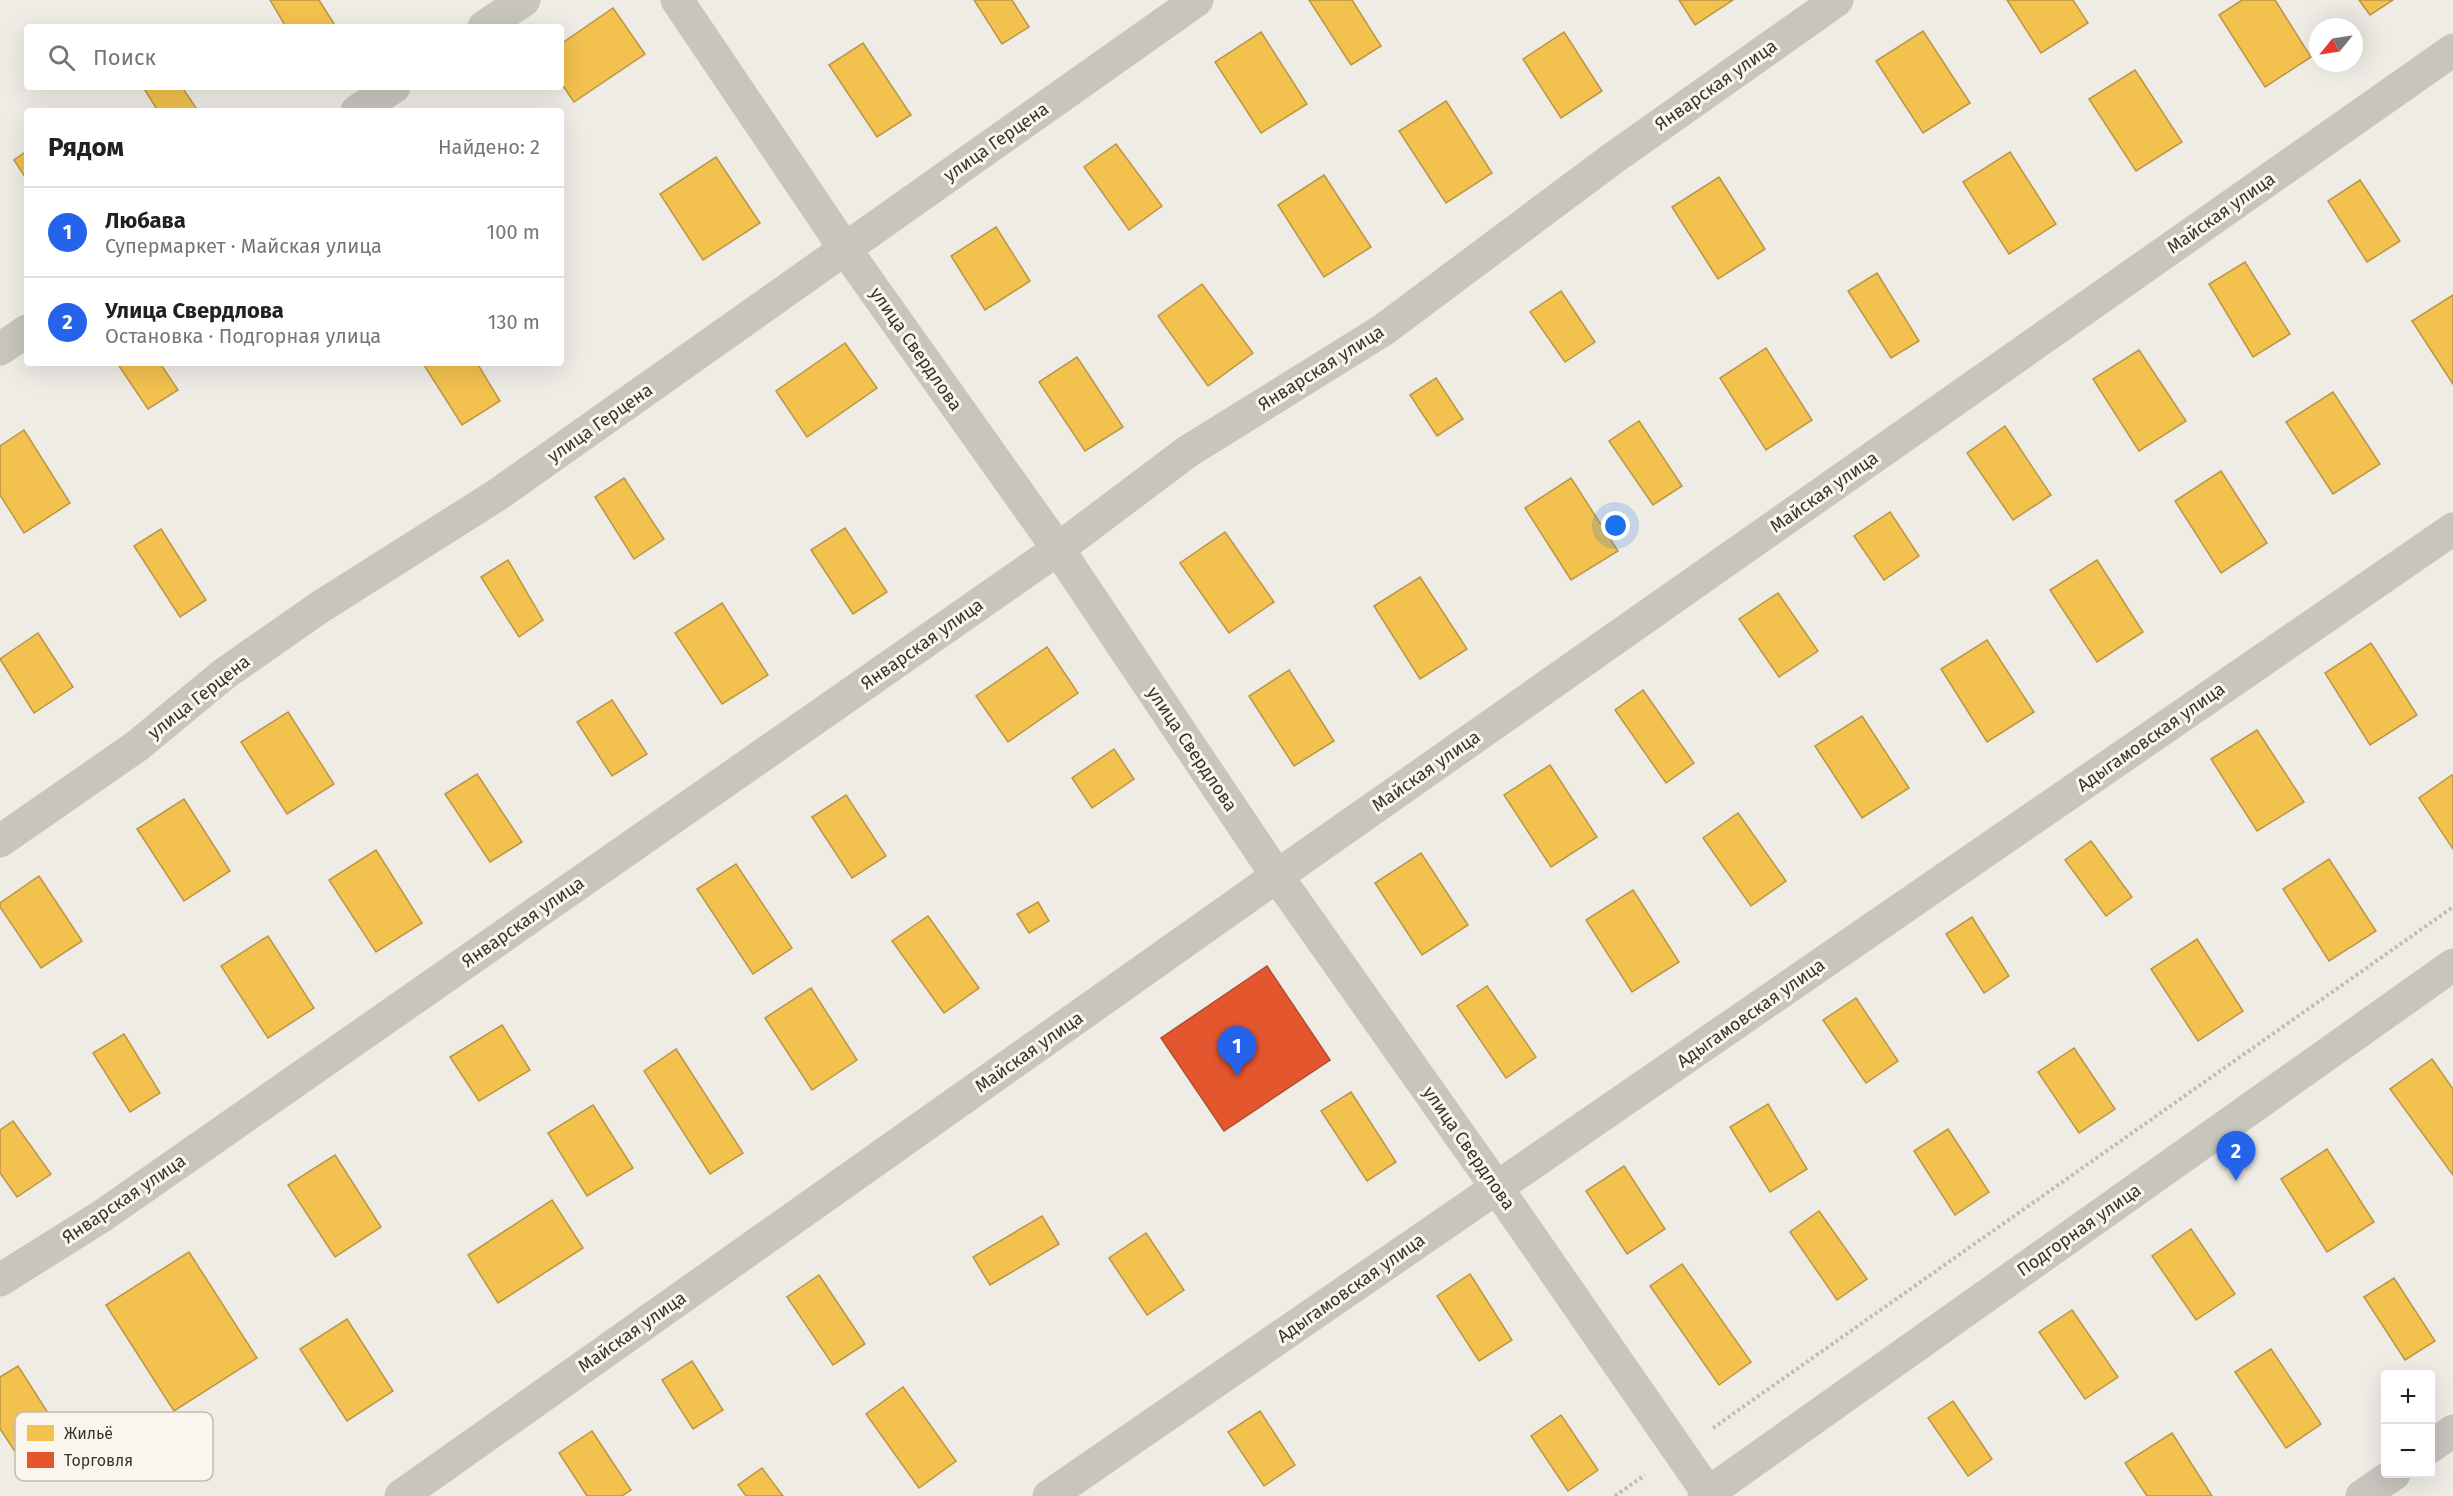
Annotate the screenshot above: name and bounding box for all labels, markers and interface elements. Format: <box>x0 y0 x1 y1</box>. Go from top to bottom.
north arrow <box>2309 18 2363 72</box>
search box <box>24 24 564 90</box>
street label: Январская улица <box>1651 35 1781 135</box>
icon: search <box>45 41 78 74</box>
text: Поиск <box>93 44 156 71</box>
street label: улица Герцена <box>939 98 1053 186</box>
text: Рядом <box>48 132 124 163</box>
text: Найдено: 2 <box>438 135 540 159</box>
street label: Майская улица <box>2163 168 2279 258</box>
text: Любава <box>105 207 186 234</box>
text: 1 <box>63 220 72 244</box>
text: 100 m <box>487 220 540 244</box>
text: Супермаркет · Майская улица <box>105 234 382 258</box>
street label: улица Свердлова <box>865 283 967 415</box>
text: Улица Свердлова <box>105 297 284 324</box>
text: 2 <box>62 310 73 334</box>
text: 130 m <box>488 310 540 334</box>
street label: Январская улица <box>1254 320 1388 416</box>
text: Остановка · Подгорная улица <box>105 324 381 348</box>
street label: улица Герцена <box>543 379 657 467</box>
street label: Майская улица <box>1766 447 1882 537</box>
your location <box>1601 511 1630 540</box>
street label: Январская улица <box>857 594 987 694</box>
street label: улица Герцена <box>144 650 254 744</box>
street label: Адыгамовская улица <box>2073 678 2229 796</box>
street label: улица Свердлова <box>1142 682 1242 816</box>
street label: Майская улица <box>1368 726 1484 816</box>
street label: Январская улица <box>458 872 588 972</box>
street label: Адыгамовская улица <box>1673 954 1829 1072</box>
street label: Майская улица <box>971 1007 1087 1097</box>
pin: 1 <box>1218 1026 1256 1076</box>
street label: улица Свердлова <box>1418 1082 1520 1214</box>
pin: 2 <box>2216 1132 2256 1181</box>
street label: Январская улица <box>58 1150 190 1248</box>
street label: Подгорная улица <box>2013 1179 2145 1281</box>
street label: Адыгамовская улица <box>1273 1229 1429 1347</box>
street label: Майская улица <box>574 1287 690 1377</box>
map controls <box>2381 1370 2435 1478</box>
button: + <box>2381 1370 2435 1424</box>
legend <box>15 1412 213 1481</box>
text: Жильё <box>64 1424 113 1443</box>
button: − <box>2381 1424 2435 1478</box>
text: Торговля <box>64 1451 133 1470</box>

